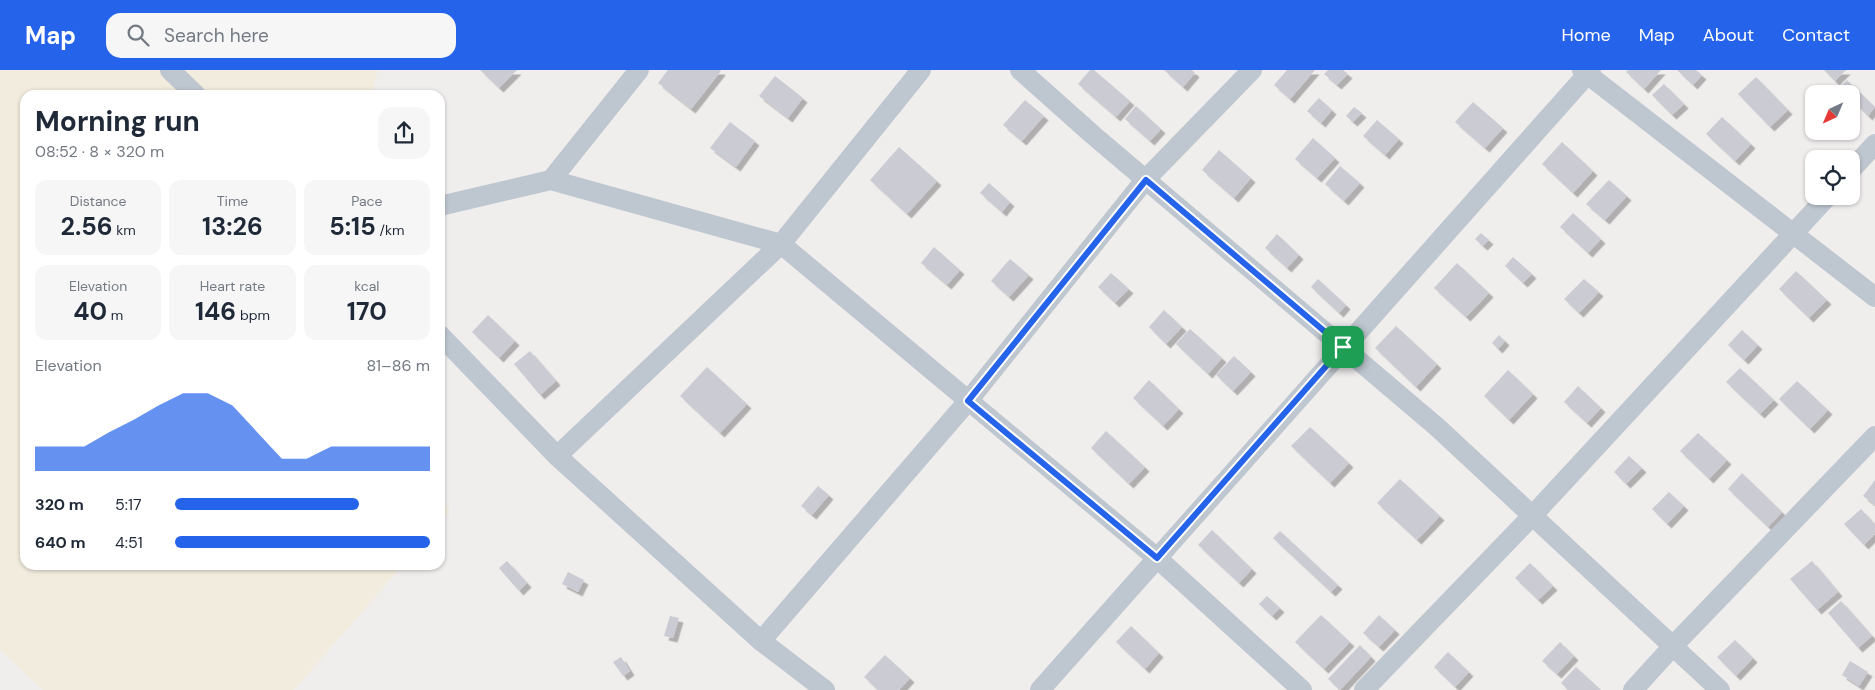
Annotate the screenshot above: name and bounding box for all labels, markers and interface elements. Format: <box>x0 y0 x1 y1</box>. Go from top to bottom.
search box <box>106 13 456 58</box>
text: Map <box>25 20 76 51</box>
icon: search <box>124 21 152 49</box>
text: Search here <box>164 23 269 48</box>
text: Home <box>1561 23 1611 47</box>
text: Map <box>1639 23 1675 47</box>
text: About <box>1703 23 1754 47</box>
text: Contact <box>1782 23 1850 47</box>
north arrow <box>1805 85 1860 140</box>
map controls <box>1805 85 1860 205</box>
text: Morning run <box>35 103 200 140</box>
button: share <box>378 107 430 159</box>
text: 08:52 · 8 × 320 m <box>35 141 164 162</box>
button: locate <box>1805 150 1860 205</box>
text: Distance <box>70 192 127 210</box>
text: Time <box>217 192 248 210</box>
text: Pace <box>351 192 383 210</box>
text: 2.56 <box>60 210 113 243</box>
text: 13:26 <box>202 210 263 243</box>
text: 5:15 <box>329 210 376 243</box>
text: km <box>113 221 136 239</box>
text: /km <box>376 221 404 239</box>
text: Elevation <box>69 277 127 295</box>
text: Heart rate <box>200 277 265 295</box>
text: kcal <box>354 277 379 295</box>
text: 40 <box>73 295 107 328</box>
text: 146 <box>195 295 236 328</box>
text: 170 <box>347 295 387 328</box>
text: m <box>107 306 123 324</box>
text: bpm <box>236 306 270 324</box>
pin <box>1322 326 1364 368</box>
icon: arrive <box>1329 333 1357 361</box>
text: Elevation <box>35 355 102 376</box>
text: 81–86 m <box>367 355 430 376</box>
text: 320 m <box>35 494 84 515</box>
text: 5:17 <box>115 494 142 515</box>
text: 640 m <box>35 532 86 553</box>
text: 4:51 <box>115 532 143 553</box>

